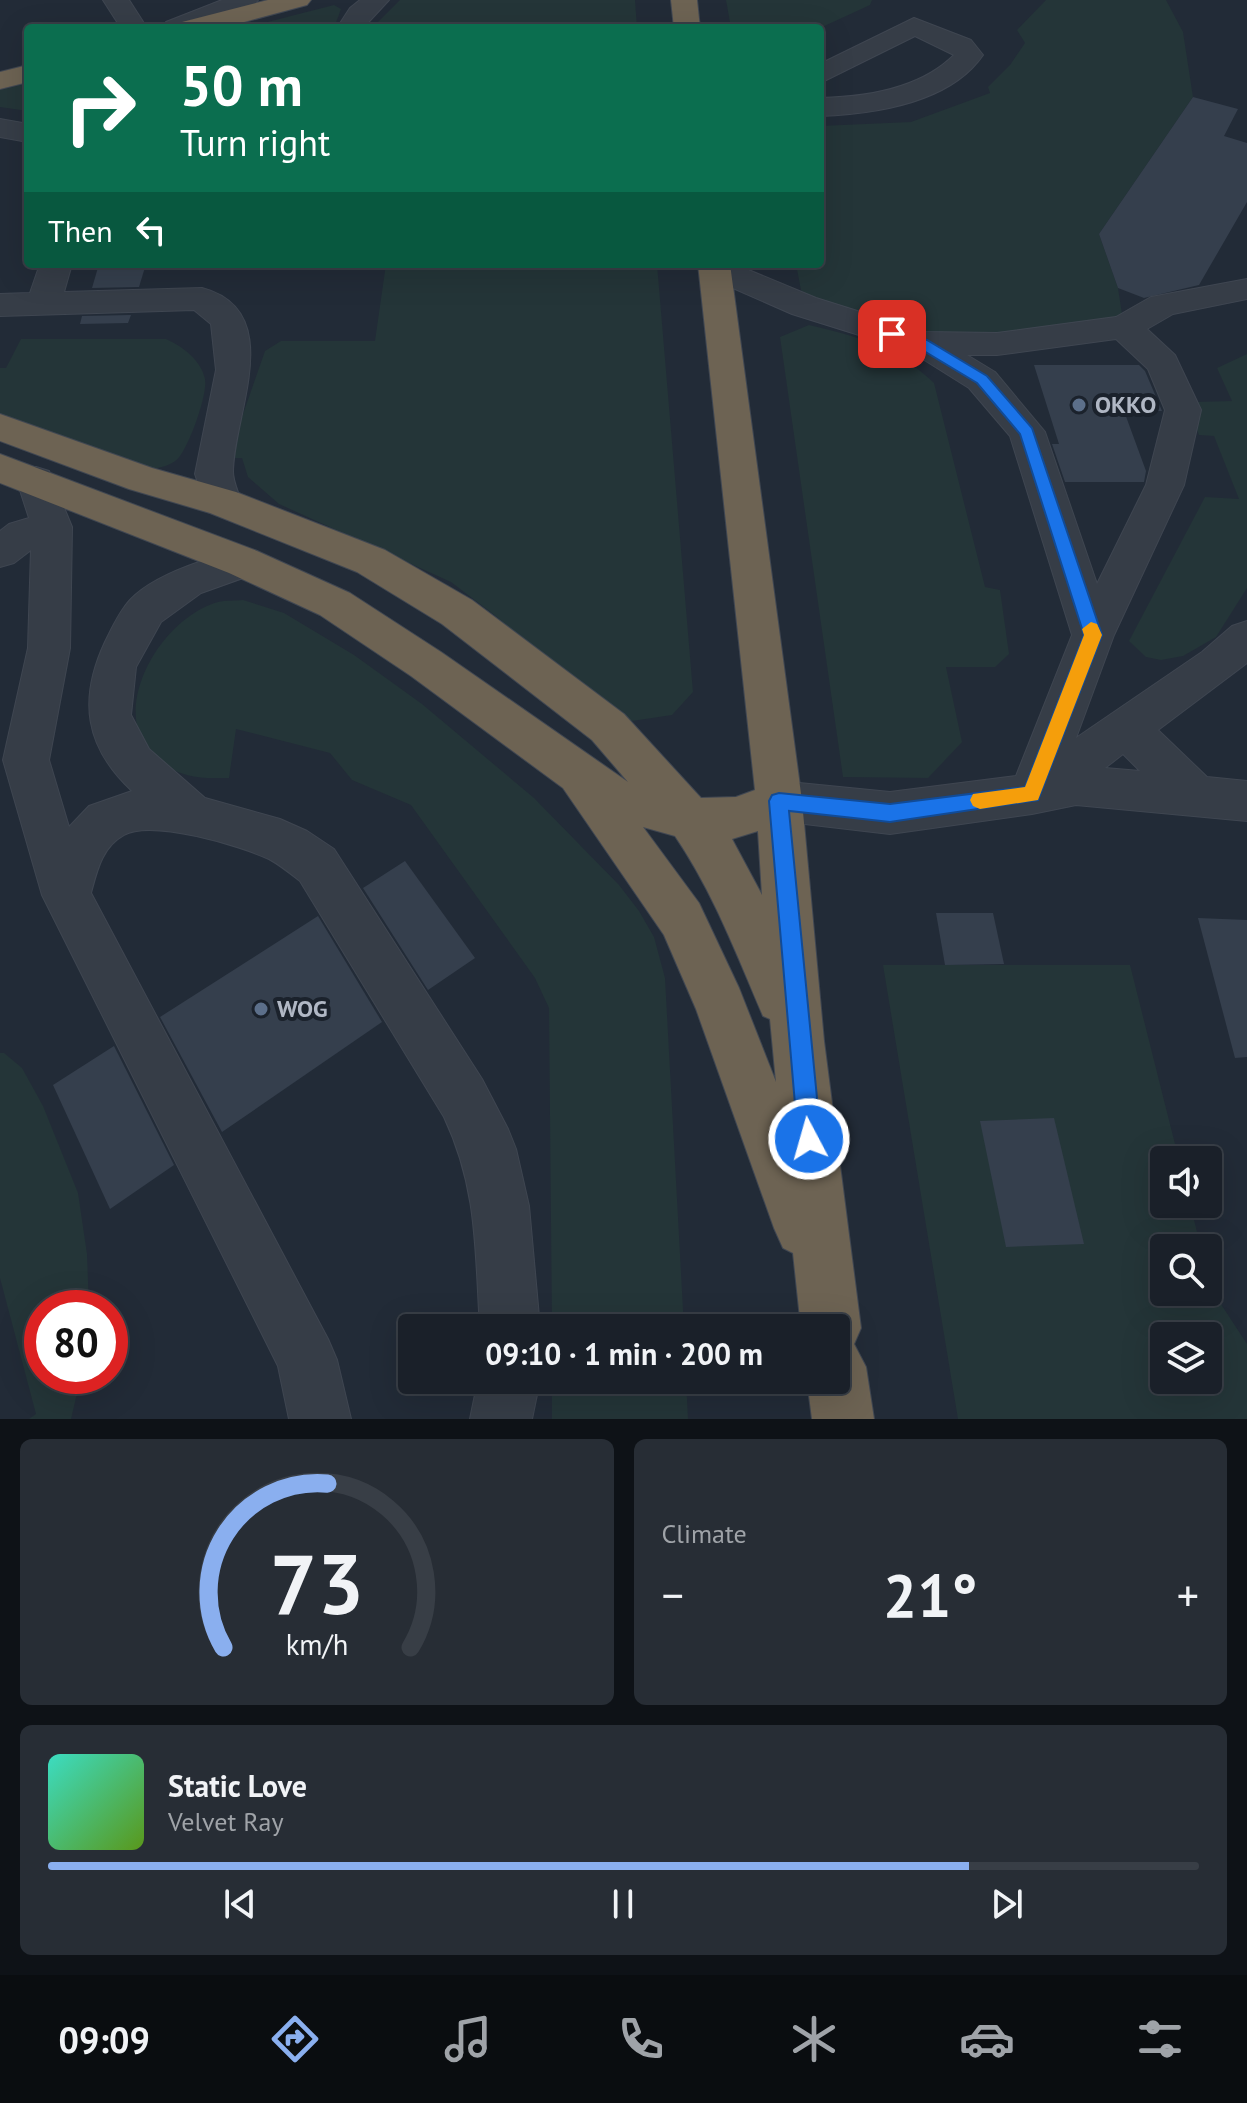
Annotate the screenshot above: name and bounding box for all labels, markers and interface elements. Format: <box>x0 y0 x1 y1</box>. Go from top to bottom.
text: 50 m <box>180 49 303 121</box>
icon: right <box>48 56 152 160</box>
text: Turn right <box>180 119 330 166</box>
icon: left <box>129 208 173 252</box>
text: Then <box>48 211 113 250</box>
pin <box>858 300 926 368</box>
icon: arrive <box>870 312 914 356</box>
place label: ОККО <box>1095 389 1156 420</box>
marker: ОККО <box>1070 396 1088 414</box>
place label: WOG <box>277 993 328 1024</box>
marker: WOG <box>252 1000 270 1018</box>
position arrow <box>767 1097 851 1181</box>
map controls <box>1150 1146 1222 1394</box>
button: sound <box>1150 1146 1222 1218</box>
button: search <box>1150 1234 1222 1306</box>
speed limit sign: 80 <box>24 1290 128 1394</box>
button: layers <box>1150 1322 1222 1394</box>
text: 09:10 · 1 min · 200 m <box>485 1334 763 1373</box>
text: Climate <box>662 1517 747 1550</box>
text: 73 <box>270 1529 364 1637</box>
text: 21° <box>883 1556 977 1634</box>
text: − <box>662 1566 684 1623</box>
text: + <box>1177 1566 1199 1623</box>
text: km/h <box>285 1626 348 1663</box>
text: Static Love <box>168 1766 307 1805</box>
text: Velvet Ray <box>168 1805 284 1838</box>
icon: previous <box>218 1882 262 1926</box>
icon: pause <box>601 1882 645 1926</box>
icon: next <box>985 1882 1029 1926</box>
icon: directions <box>267 2011 323 2067</box>
icon: music <box>440 2011 496 2067</box>
icon: phone <box>613 2011 669 2067</box>
icon: climate <box>786 2011 842 2067</box>
icon: car <box>959 2011 1015 2067</box>
icon: filters <box>1132 2011 1188 2067</box>
text: 09:09 <box>59 2016 150 2063</box>

